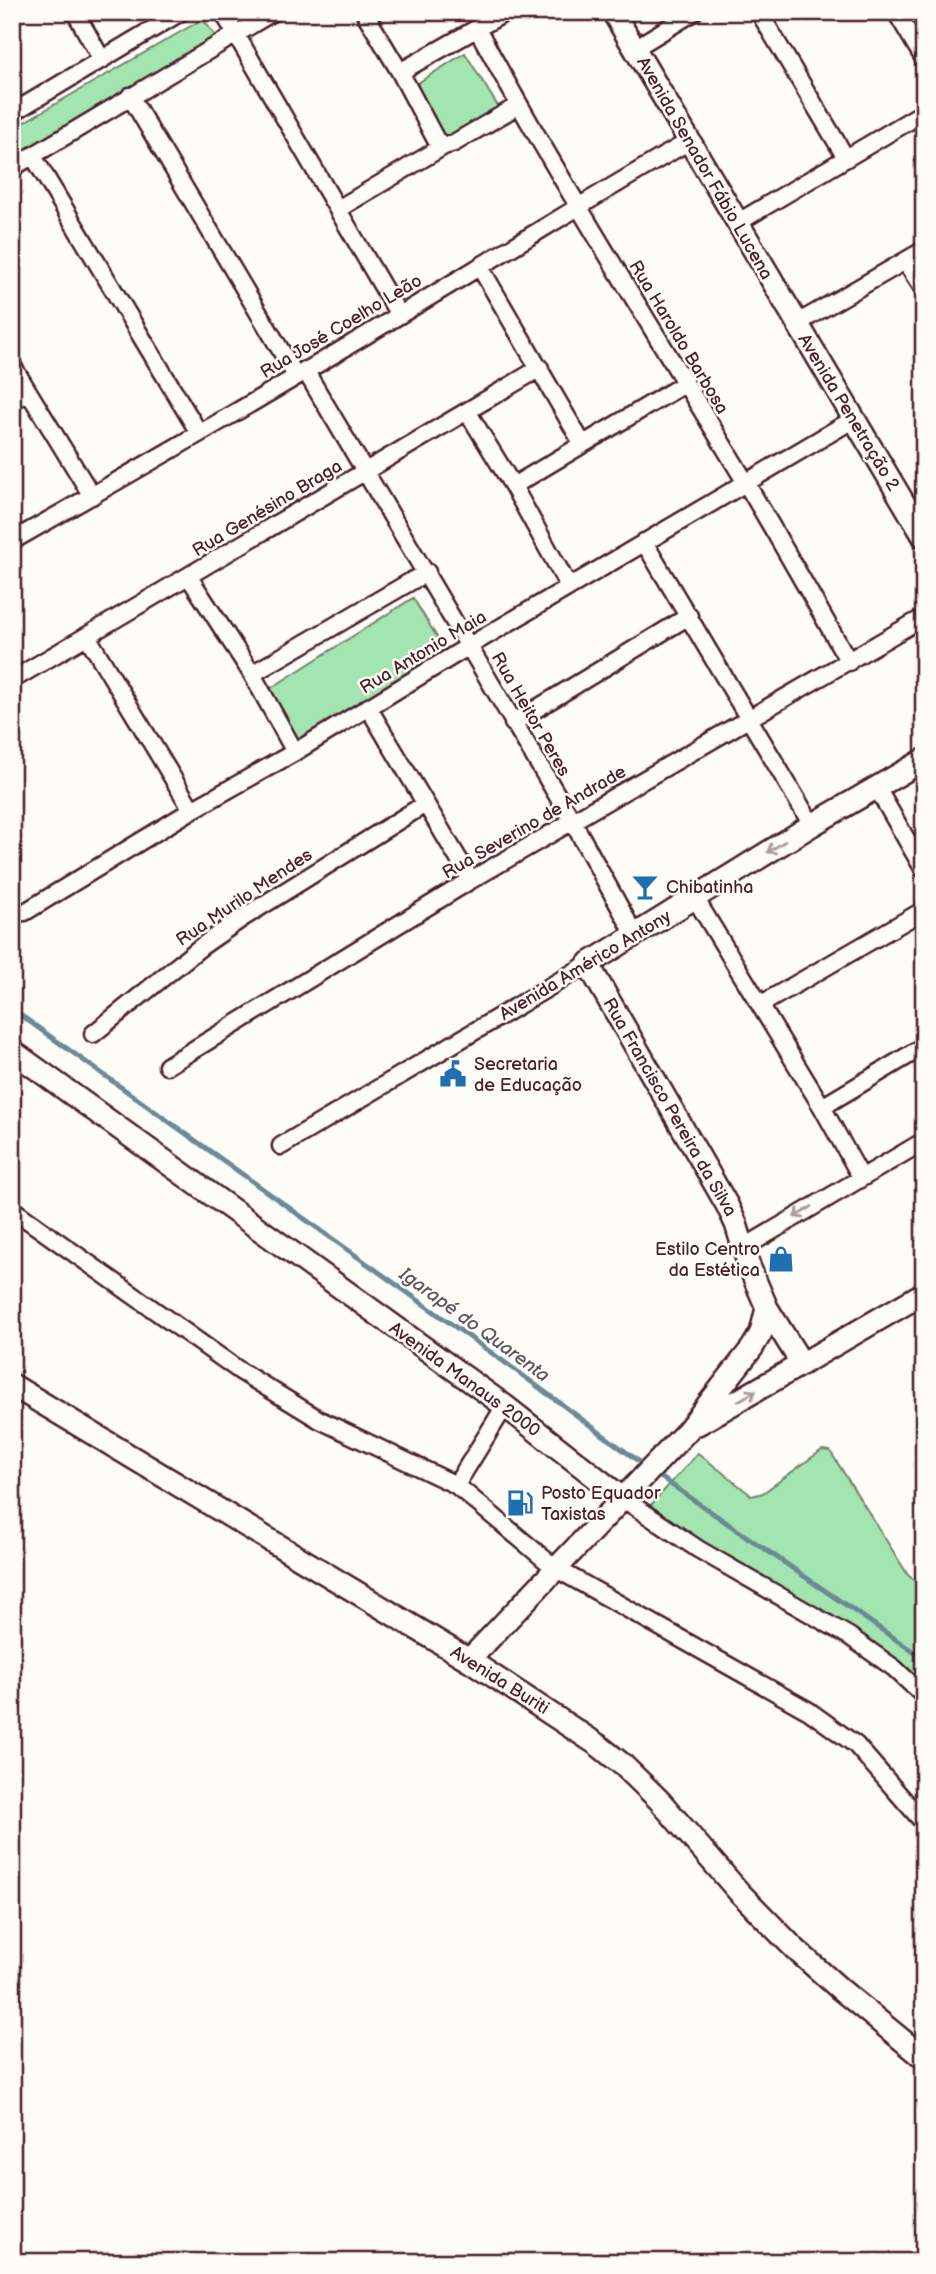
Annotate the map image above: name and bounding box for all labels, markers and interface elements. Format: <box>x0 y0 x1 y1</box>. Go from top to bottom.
street label: Avenida Senador Fábio Lucena <box>632 53 777 283</box>
street label: Rua Haroldo Barbosa <box>624 257 733 418</box>
street label: Rua José Coelho Leão <box>257 270 426 383</box>
street label: Avenida Penetração 2 <box>793 330 904 495</box>
street label: Rua Genésino Braga <box>189 455 346 561</box>
street label: Rua Antonio Maia <box>356 606 490 698</box>
street label: Rua Heitor Peres <box>487 649 575 780</box>
street label: Rua Severino de Andrade <box>439 761 630 884</box>
one-way arrow <box>767 841 787 855</box>
street label: Rua Murilo Mendes <box>172 844 316 951</box>
bar icon: Chibatinha <box>630 872 660 902</box>
place label: Chibatinha <box>666 877 753 898</box>
street label: Avenida Américo Antony <box>496 905 675 1025</box>
street label: Rua Francisco Pereira da Silva <box>598 994 741 1220</box>
place label: Secretaria de Educação <box>474 1054 582 1096</box>
public building icon: Secretaria de Educação <box>438 1059 468 1089</box>
one-way arrow <box>793 1205 813 1219</box>
place label: Estilo Centro da Estética <box>655 1239 760 1281</box>
shop icon: Estilo Centro da Estética <box>766 1244 796 1274</box>
water label: Igarapé do Quarenta <box>394 1262 554 1387</box>
street label: Avenida Manaus 2000 <box>385 1318 544 1441</box>
one-way arrow <box>736 1389 756 1403</box>
place label: Posto Equador Taxistas <box>541 1483 661 1525</box>
fuel station icon: Posto Equador Taxistas <box>505 1488 535 1518</box>
street label: Avenida Buriti <box>447 1642 553 1719</box>

